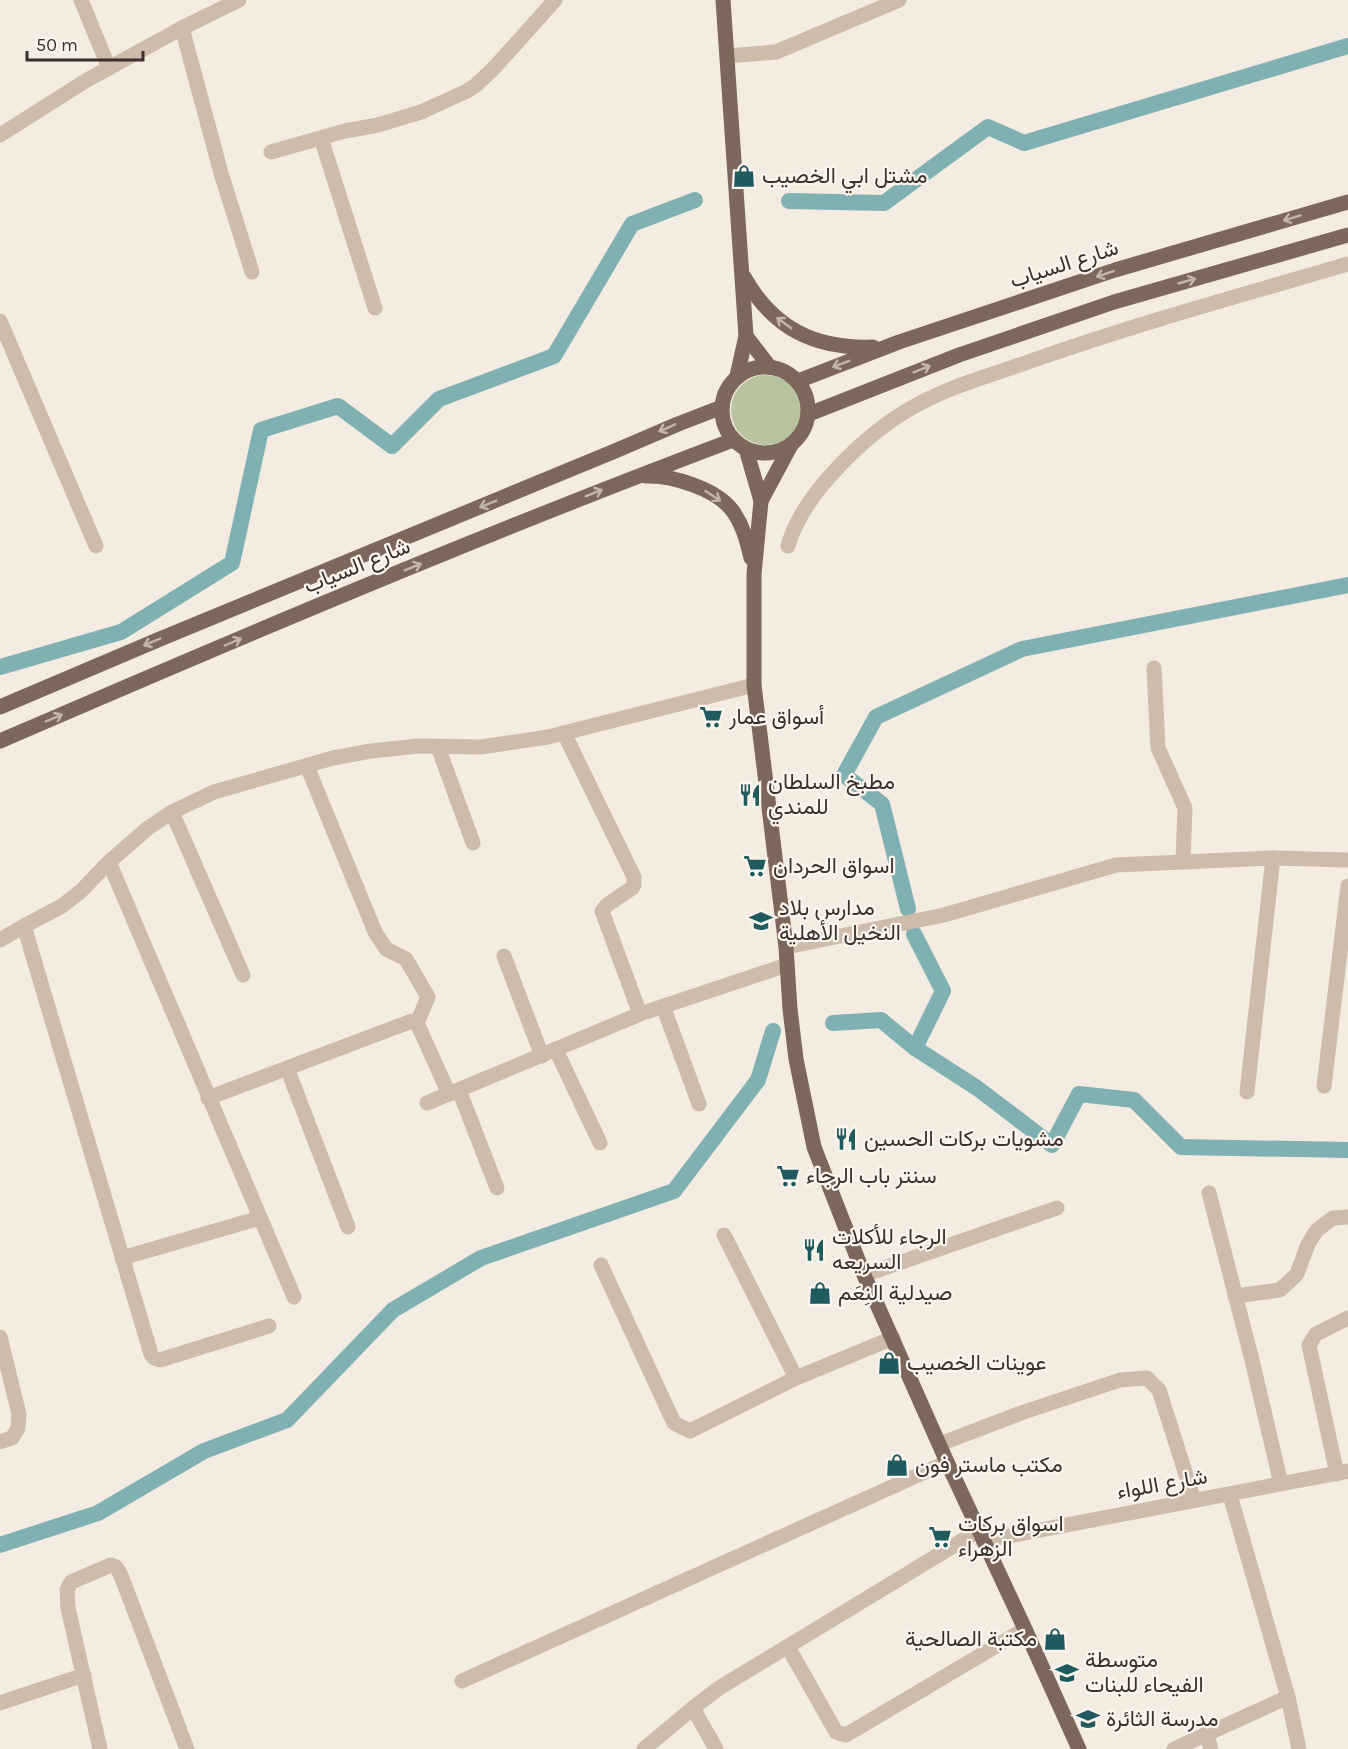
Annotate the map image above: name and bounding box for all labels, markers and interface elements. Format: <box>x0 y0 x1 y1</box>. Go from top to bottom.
scale bar <box>27 24 142 62</box>
text: 50 m <box>36 34 78 56</box>
shop icon: مشتل ابي الخصيب <box>731 163 757 189</box>
place label: مشتل ابي الخصيب <box>762 163 928 194</box>
one-way arrow <box>1283 213 1302 224</box>
street label: شارع السياب <box>1007 234 1122 295</box>
one-way arrow <box>1096 269 1115 280</box>
one-way arrow <box>1177 275 1196 286</box>
one-way arrow <box>776 316 792 329</box>
one-way arrow <box>832 359 851 370</box>
one-way arrow <box>912 363 931 374</box>
one-way arrow <box>659 423 677 434</box>
one-way arrow <box>584 487 603 498</box>
one-way arrow <box>704 490 721 502</box>
one-way arrow <box>479 499 497 510</box>
street label: شارع السياب <box>300 533 414 600</box>
one-way arrow <box>404 561 422 572</box>
one-way arrow <box>224 636 242 647</box>
one-way arrow <box>144 637 162 649</box>
supermarket icon: أسواق عمار <box>698 704 724 730</box>
place label: أسواق عمار <box>728 704 824 730</box>
one-way arrow <box>44 711 62 723</box>
place label: مطبخ السلطان للمندي <box>768 769 895 825</box>
restaurant icon: مطبخ السلطان للمندي <box>737 782 763 808</box>
supermarket icon: اسواق الحردان <box>742 853 768 879</box>
place label: اسواق الحردان <box>773 853 895 879</box>
place label: مدارس بلاد النخيل الأهلية <box>779 895 901 946</box>
school or university icon: مدارس بلاد النخيل الأهلية <box>748 908 774 934</box>
restaurant icon: مشويات بركات الحسين <box>833 1126 859 1152</box>
place label: مشويات بركات الحسين <box>864 1126 1064 1152</box>
supermarket icon: سنتر باب الرجاء <box>775 1163 801 1189</box>
place label: سنتر باب الرجاء <box>806 1163 937 1189</box>
place label: الرجاء للأكلات السريعه <box>832 1224 947 1275</box>
restaurant icon: الرجاء للأكلات السريعه <box>801 1237 827 1263</box>
shop icon: صيدلية النِعَم <box>807 1280 833 1306</box>
place label: صيدلية النِعَم <box>838 1280 952 1307</box>
shop icon: عوينات الخصيب <box>876 1350 902 1376</box>
place label: عوينات الخصيب <box>907 1350 1047 1376</box>
shop icon: مكتب ماستر فون <box>884 1452 910 1478</box>
place label: مكتب ماستر فون <box>915 1452 1063 1478</box>
street label: شارع اللواء <box>1115 1463 1210 1506</box>
place label: اسواق بركات الزهراء <box>958 1511 1064 1562</box>
supermarket icon: اسواق بركات الزهراء <box>927 1524 953 1550</box>
place label: مكتبة الصالحية <box>905 1626 1037 1652</box>
shop icon: مكتبة الصالحية <box>1042 1626 1068 1652</box>
place label: متوسطة الفيحاء للبنات <box>1085 1647 1204 1698</box>
school or university icon: متوسطة الفيحاء للبنات <box>1054 1660 1080 1686</box>
school or university icon: مدرسة الثائرة <box>1075 1706 1101 1732</box>
place label: مدرسة الثائرة <box>1106 1706 1219 1732</box>

